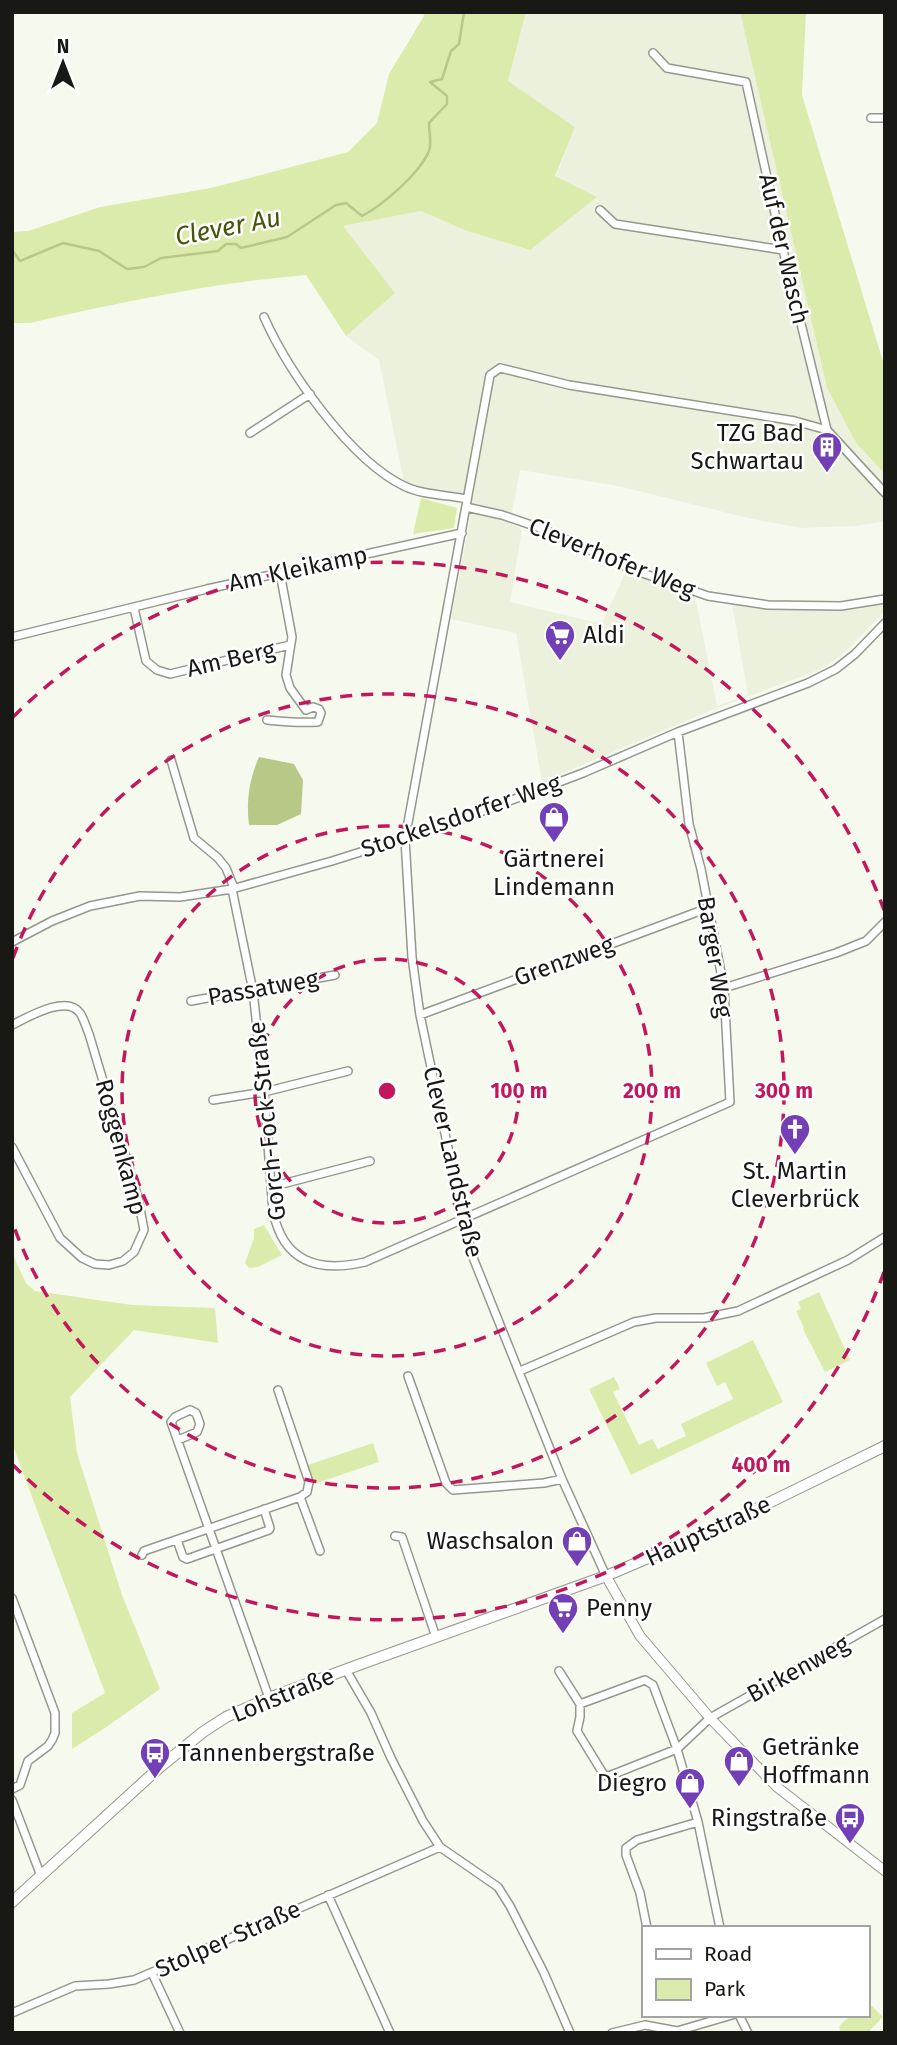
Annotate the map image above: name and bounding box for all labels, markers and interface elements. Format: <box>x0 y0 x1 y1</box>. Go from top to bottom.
north arrow <box>28 28 98 98</box>
text: N <box>57 35 69 58</box>
street label: Auf der Wasch <box>753 171 815 327</box>
water label: Clever Au <box>172 202 284 252</box>
place label: TZG Bad Schwartau <box>691 419 804 475</box>
building icon: TZG Bad Schwartau <box>810 430 844 474</box>
street label: Cleverhofer Weg <box>525 512 700 604</box>
street label: Am Kleikamp <box>226 541 370 597</box>
supermarket icon: Aldi <box>543 618 577 662</box>
place label: Aldi <box>583 621 625 649</box>
street label: Am Berg <box>184 635 278 683</box>
street label: Stockelsdorfer Weg <box>357 768 565 863</box>
shop icon: Gärtnerei Lindemann <box>537 800 571 844</box>
place label: Gärtnerei Lindemann <box>493 845 615 901</box>
street label: Barger Weg <box>692 894 738 1020</box>
street label: Grenzweg <box>510 930 618 992</box>
street label: Passatweg <box>205 964 321 1012</box>
street label: Gorch-Fock-Straße <box>243 1020 291 1222</box>
street label: Clever Landstraße <box>417 1064 489 1260</box>
street label: Roggenkamp <box>89 1076 153 1218</box>
text: 100 m <box>490 1078 548 1104</box>
text: 200 m <box>623 1078 681 1104</box>
text: 300 m <box>754 1078 813 1104</box>
centre of rings <box>375 1079 399 1103</box>
church icon: St. Martin Cleverbrück <box>778 1112 812 1156</box>
place label: St. Martin Cleverbrück <box>731 1157 860 1213</box>
text: 400 m <box>731 1452 791 1478</box>
street label: Hauptstraße <box>641 1490 775 1572</box>
shop icon: Waschsalon <box>560 1524 594 1568</box>
place label: Waschsalon <box>427 1527 554 1555</box>
supermarket icon: Penny <box>546 1591 580 1635</box>
place label: Penny <box>586 1594 652 1622</box>
street label: Birkenweg <box>742 1629 854 1709</box>
street label: Lohstraße <box>228 1662 338 1728</box>
place label: Getränke Hoffmann <box>762 1733 870 1789</box>
bus stop icon: Tannenbergstraße <box>138 1736 172 1780</box>
place label: Tannenbergstraße <box>178 1739 375 1767</box>
shop icon: Getränke Hoffmann <box>722 1744 756 1788</box>
shop icon: Diegro <box>673 1766 707 1810</box>
place label: Diegro <box>597 1769 667 1797</box>
bus stop icon: Ringstraße <box>833 1801 867 1845</box>
place label: Ringstraße <box>711 1804 827 1832</box>
street label: Stolper Straße <box>151 1894 305 1984</box>
legend <box>642 1926 869 2017</box>
text: Road <box>704 1941 752 1967</box>
text: Park <box>704 1976 746 2002</box>

